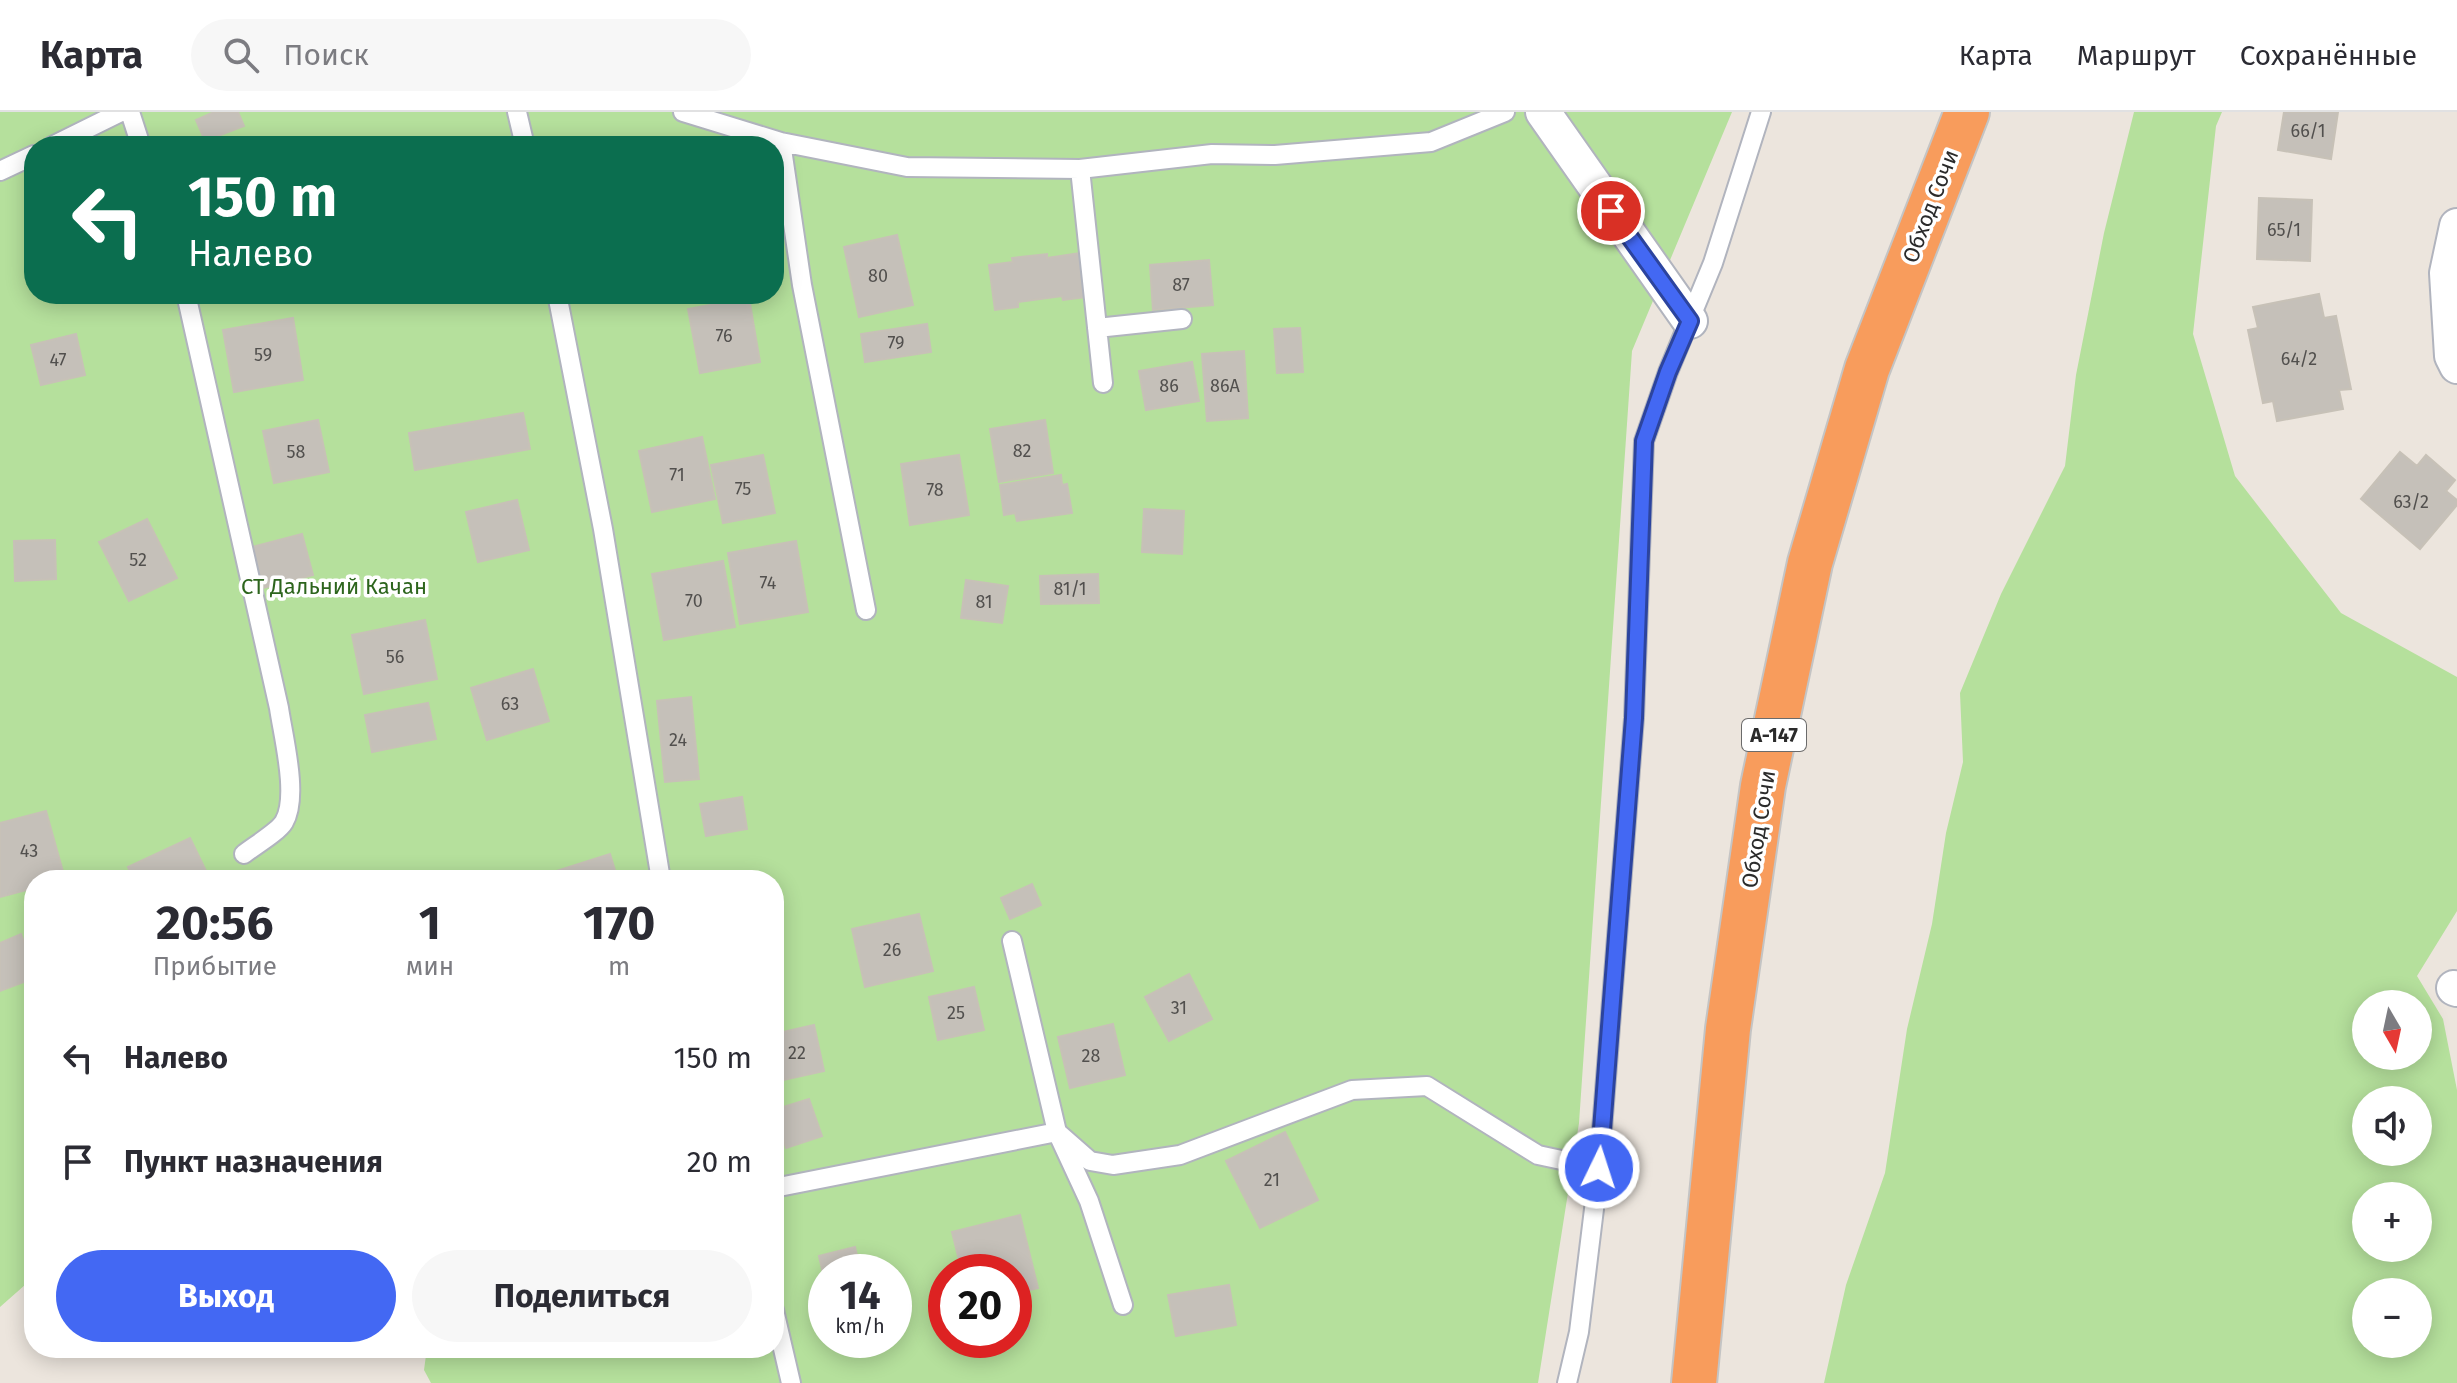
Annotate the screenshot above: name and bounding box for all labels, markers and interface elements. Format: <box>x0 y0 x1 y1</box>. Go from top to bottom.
search box <box>191 19 751 91</box>
text: Карта <box>40 32 143 78</box>
icon: search <box>219 33 263 77</box>
text: Поиск <box>283 37 369 73</box>
text: Карта <box>1959 39 2033 72</box>
text: Маршрут <box>2077 39 2196 72</box>
text: Сохранённые <box>2240 39 2417 72</box>
house number: 66/1 <box>2291 120 2325 142</box>
street label: Обход Сочи <box>1897 146 1964 267</box>
text: 150 m <box>188 164 337 231</box>
icon: left <box>56 168 160 272</box>
pin <box>1577 177 1645 245</box>
icon: arrive <box>1589 189 1633 233</box>
house number: 65/1 <box>2267 219 2301 241</box>
text: Налево <box>188 232 314 276</box>
house number: 80 <box>868 265 888 287</box>
house number: 87 <box>1172 274 1190 296</box>
house number: 76 <box>715 325 733 347</box>
house number: 79 <box>887 332 905 354</box>
house number: 59 <box>254 344 272 366</box>
house number: 64/2 <box>2281 348 2317 370</box>
house number: 47 <box>49 349 67 371</box>
house number: 86 <box>1159 375 1179 397</box>
house number: 86А <box>1210 375 1241 397</box>
house number: 82 <box>1013 440 1031 462</box>
house number: 58 <box>287 441 306 463</box>
house number: 71 <box>669 464 685 486</box>
house number: 75 <box>735 478 751 500</box>
house number: 78 <box>926 479 944 501</box>
house number: 63/2 <box>2393 491 2429 513</box>
house number: 52 <box>129 549 147 571</box>
house number: 74 <box>760 572 777 594</box>
park label: СТ Дальний Качан <box>241 573 427 600</box>
house number: 81/1 <box>1053 578 1087 600</box>
house number: 70 <box>685 590 703 612</box>
house number: 81 <box>975 591 993 613</box>
house number: 56 <box>386 646 404 668</box>
house number: 63 <box>501 693 519 715</box>
road number: А-147 <box>1742 719 1806 751</box>
house number: 24 <box>669 729 687 751</box>
street label: Обход Сочи <box>1736 768 1781 890</box>
house number: 43 <box>20 840 38 862</box>
text: 20:56 <box>156 894 274 952</box>
text: 1 <box>419 894 441 952</box>
text: 170 <box>583 894 655 952</box>
house number: 26 <box>883 939 901 961</box>
text: Прибытие <box>153 951 277 982</box>
text: мин <box>406 951 454 982</box>
text: m <box>608 951 630 982</box>
north arrow <box>2352 990 2432 1070</box>
map controls <box>2352 990 2432 1358</box>
house number: 31 <box>1171 997 1187 1019</box>
house number: 25 <box>947 1002 965 1024</box>
icon: left <box>56 1036 100 1080</box>
text: Налево <box>124 1040 228 1076</box>
text: 150 m <box>674 1040 752 1076</box>
house number: 22 <box>788 1042 806 1064</box>
house number: 28 <box>1082 1045 1100 1067</box>
button: sound <box>2352 1086 2432 1166</box>
position arrow <box>1557 1126 1641 1210</box>
icon: arrive <box>56 1140 100 1184</box>
text: Пункт назначения <box>124 1144 383 1180</box>
text: 20 m <box>687 1144 752 1180</box>
house number: 21 <box>1264 1169 1280 1191</box>
button: + <box>2352 1182 2432 1262</box>
button: Выход <box>56 1250 396 1342</box>
button: Поделиться <box>412 1250 752 1342</box>
speed limit sign: 20 <box>928 1254 1032 1358</box>
text: 14 <box>839 1272 881 1320</box>
button: − <box>2352 1278 2432 1358</box>
text: km/h <box>835 1314 885 1338</box>

